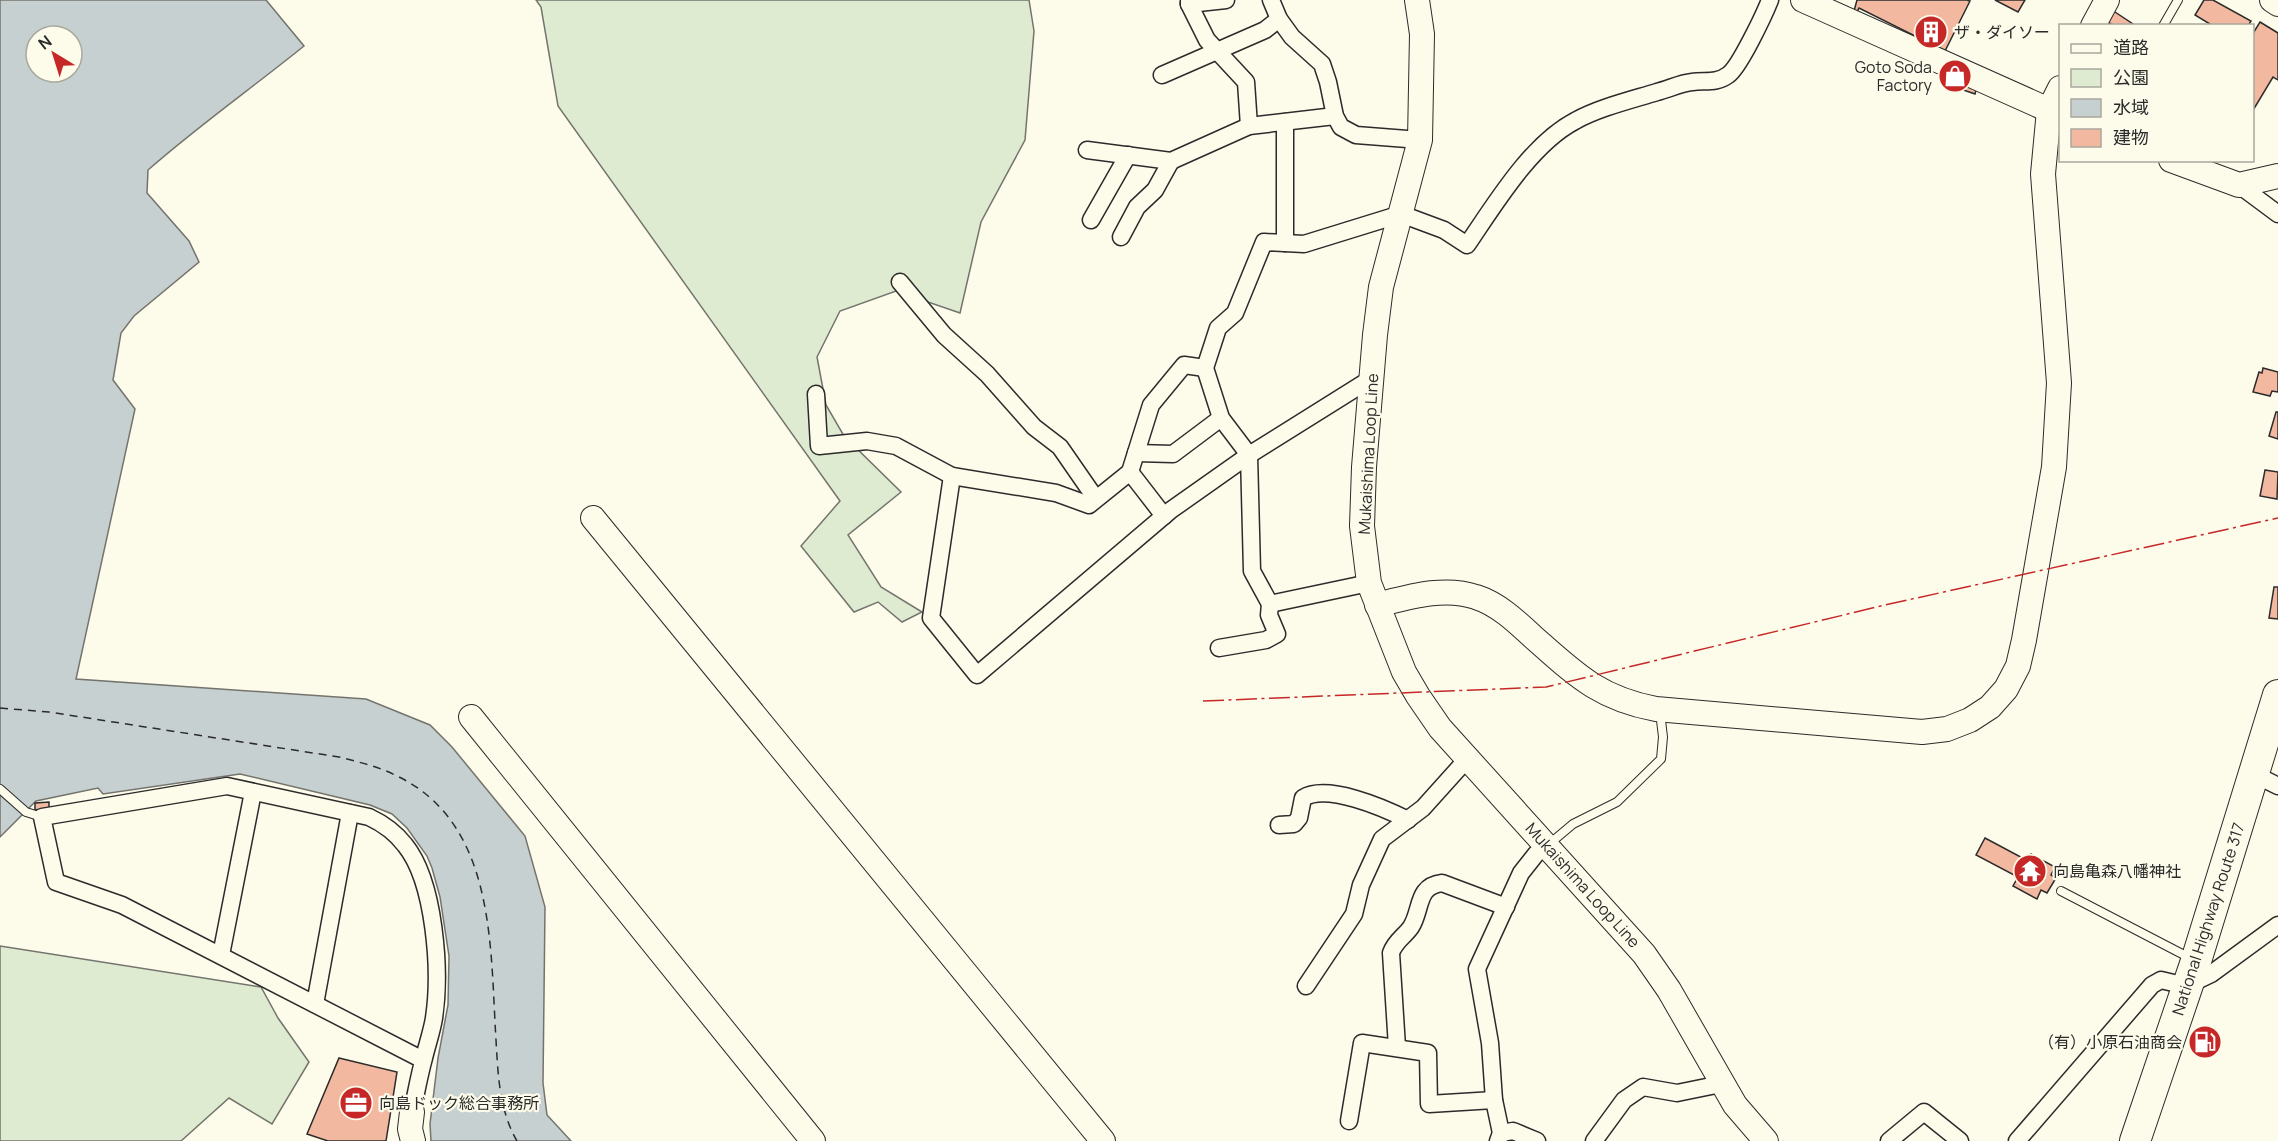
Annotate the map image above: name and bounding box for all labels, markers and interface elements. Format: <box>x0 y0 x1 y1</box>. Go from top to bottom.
building icon: ザ・ダイソー <box>1913 14 1949 50</box>
place label: ザ・ダイソー <box>1954 21 2050 43</box>
north arrow <box>24 24 84 84</box>
legend <box>2059 24 2254 162</box>
text: N <box>33 30 56 54</box>
text: 道路 <box>2113 35 2149 59</box>
place label: Goto Soda Factory <box>1855 56 1933 96</box>
shop icon: Goto Soda Factory <box>1937 58 1973 94</box>
text: 公園 <box>2113 65 2149 89</box>
text: 水域 <box>2113 95 2149 119</box>
text: 建物 <box>2113 125 2149 149</box>
street label: Mukaishima Loop Line <box>1353 373 1383 535</box>
street label: Mukaishima Loop Line <box>1521 818 1645 952</box>
street label: National Highway Route 317 <box>2166 820 2250 1018</box>
temple icon: 向島亀森八幡神社 <box>2012 853 2048 889</box>
place label: 向島亀森八幡神社 <box>2053 860 2181 882</box>
fuel station icon: （有）小原石油商会 <box>2187 1024 2223 1060</box>
place label: （有）小原石油商会 <box>2038 1031 2182 1053</box>
office icon: 向島ドック総合事務所 <box>338 1085 374 1121</box>
place label: 向島ドック総合事務所 <box>379 1092 539 1114</box>

